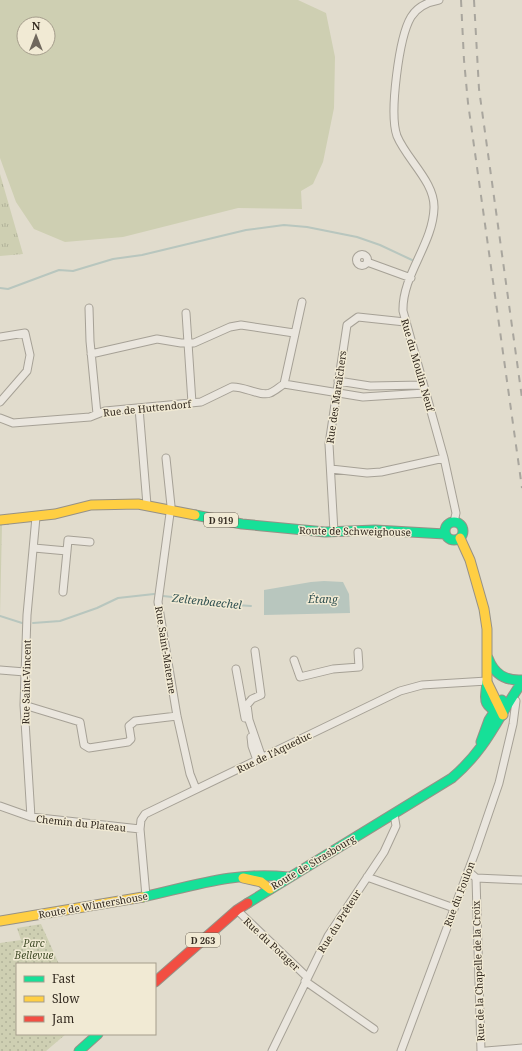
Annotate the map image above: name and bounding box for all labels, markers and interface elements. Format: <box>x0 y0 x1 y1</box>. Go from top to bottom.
north arrow <box>16 16 56 56</box>
text: N <box>32 18 41 33</box>
street label: Rue du Moulin Neuf <box>398 317 438 414</box>
street label: Rue des Maraîchers <box>323 349 350 444</box>
street label: Rue de Huttendorf <box>102 396 193 420</box>
road number: D 919 <box>204 513 238 527</box>
street label: Route de Schweighouse <box>299 523 411 539</box>
water label: Zeltenbaechel <box>170 590 243 612</box>
water label: Étang <box>307 591 339 606</box>
street label: Rue Saint-Materne <box>152 605 180 695</box>
street label: Rue Saint-Vincent <box>18 639 34 725</box>
street label: Rue de l'Aqueduc <box>234 728 314 776</box>
street label: Chemin du Plateau <box>35 811 127 835</box>
street label: Route de Strasbourg <box>268 831 358 893</box>
street label: Rue du Foulon <box>440 859 478 929</box>
street label: Rue du Prêteur <box>314 887 364 955</box>
street label: Route de Wintershouse <box>37 888 149 922</box>
street label: Rue de la Chapelle de la Croix <box>469 900 487 1042</box>
street label: Rue du Potager <box>241 914 303 974</box>
road number: D 263 <box>186 933 220 947</box>
park label: Parc Bellevue <box>14 936 53 962</box>
legend <box>16 963 156 1035</box>
text: Fast <box>52 970 75 987</box>
text: Slow <box>52 990 80 1007</box>
text: Jam <box>51 1010 74 1027</box>

